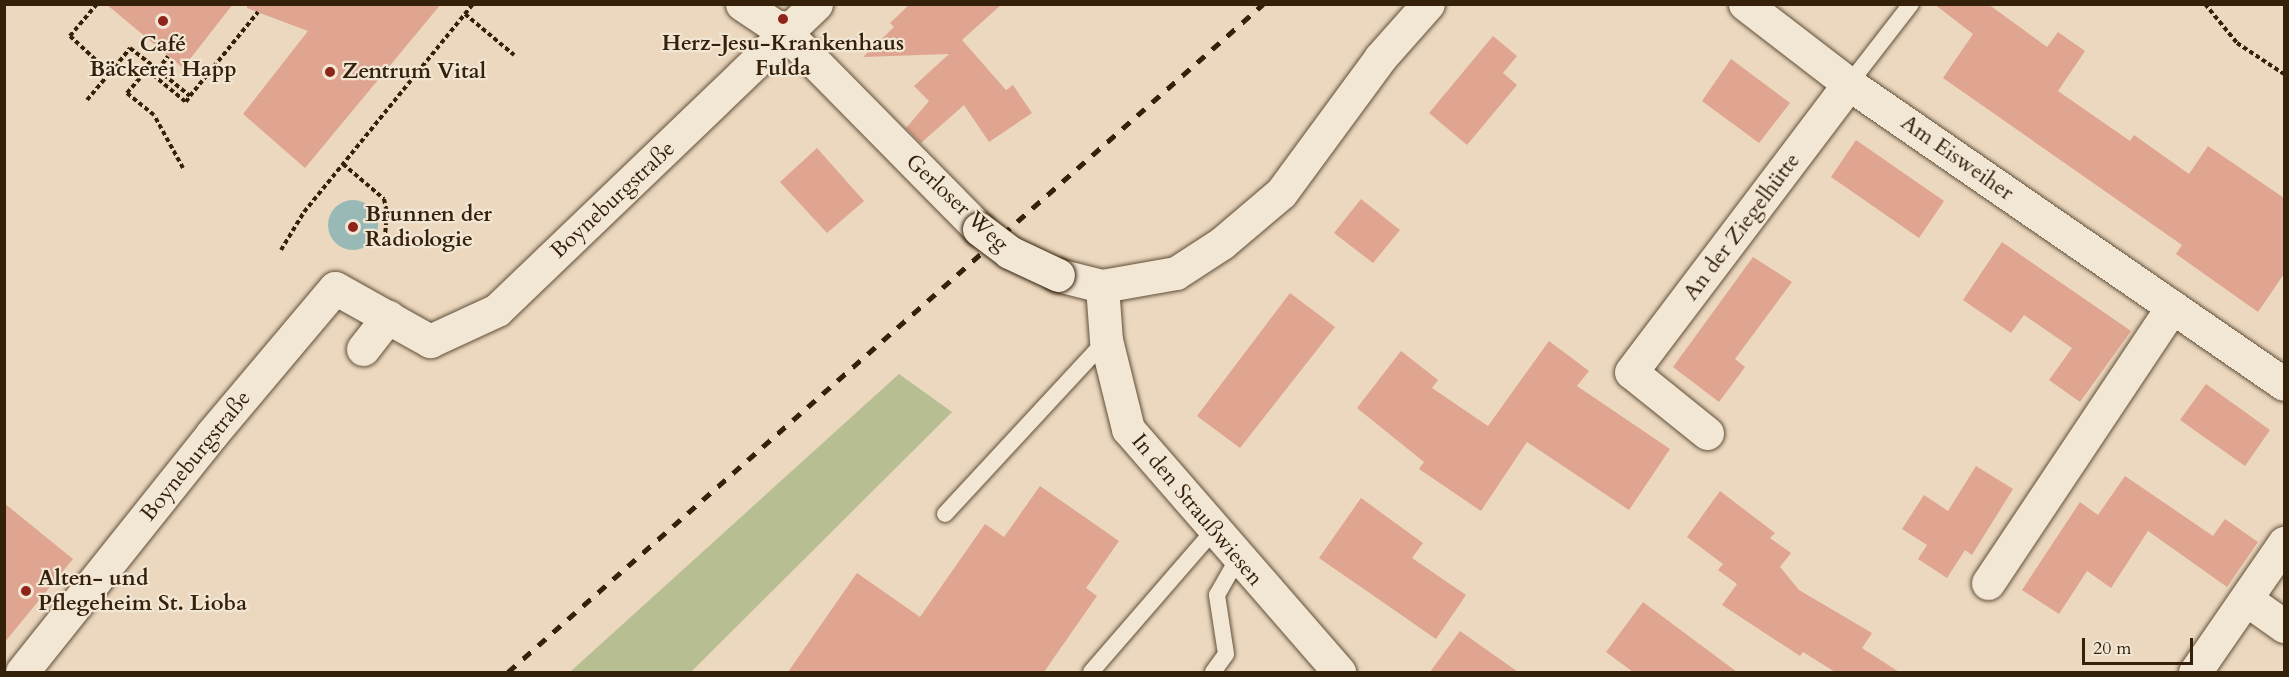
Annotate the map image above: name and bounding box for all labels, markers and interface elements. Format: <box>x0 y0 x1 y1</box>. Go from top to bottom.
marker: Herz-Jesu-Krankenhaus Fulda <box>774 10 792 28</box>
marker: Café Bäckerei Happ <box>156 14 170 28</box>
place label: Herz-Jesu-Krankenhaus Fulda <box>662 30 904 82</box>
place label: Café Bäckerei Happ <box>89 31 237 82</box>
place label: Zentrum Vital <box>342 59 486 85</box>
marker: Zentrum Vital <box>323 65 337 79</box>
street label: Am Eisweiher <box>1896 110 2018 206</box>
street label: Boyneburgstraße <box>545 136 681 264</box>
street label: An der Ziegelhütte <box>1678 148 1806 306</box>
street label: Gerloser Weg <box>900 149 1014 257</box>
place label: Brunnen der Radiologie <box>365 201 492 252</box>
marker: Brunnen der Radiologie <box>346 220 360 234</box>
street label: Boyneburgstraße <box>135 385 257 527</box>
street label: In den Straußwiesen <box>1126 429 1268 591</box>
place label: Alten- und Pflegeheim St. Lioba <box>38 565 247 616</box>
marker: Alten- und Pflegeheim St. Lioba <box>19 584 33 598</box>
scale bar <box>2085 626 2196 664</box>
text: 20 m <box>2093 636 2132 661</box>

